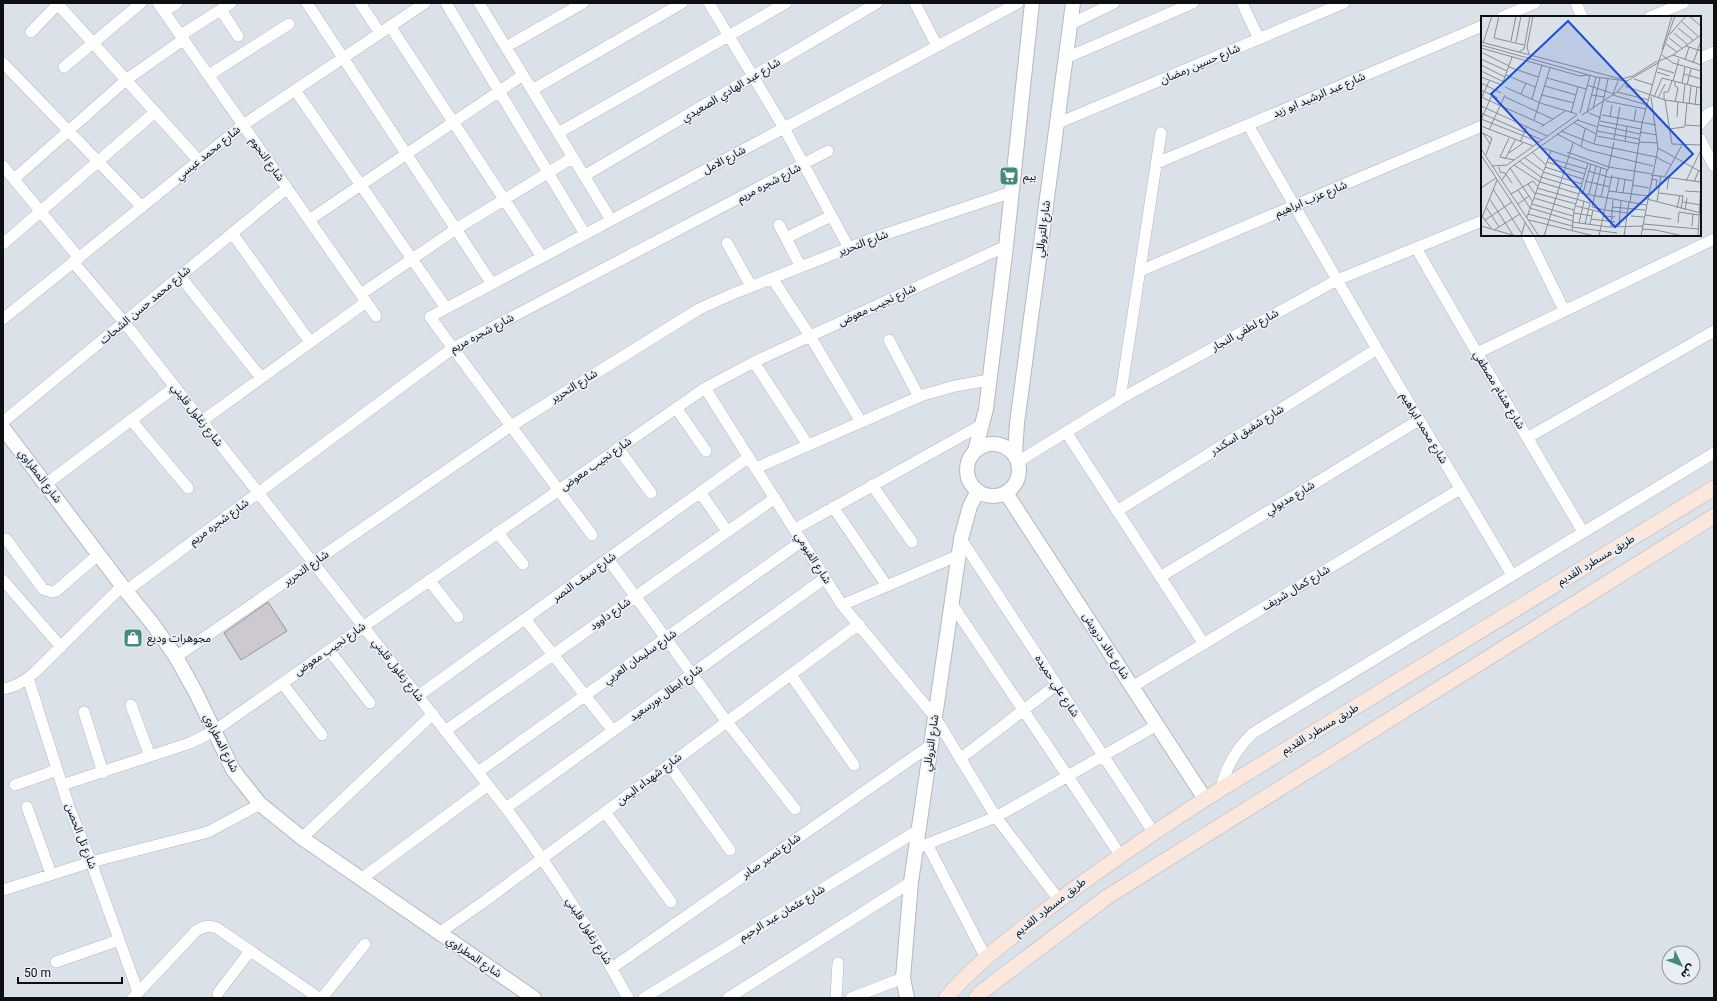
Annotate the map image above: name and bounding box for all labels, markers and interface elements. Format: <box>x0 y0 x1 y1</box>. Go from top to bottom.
inset map <box>1481 16 1701 236</box>
street label: شارع حسين رمضان <box>1158 41 1243 88</box>
street label: شارع عبد الهادي الصعيدي <box>679 55 784 127</box>
street label: شارع عبد الرشيد ابو زيد <box>1271 69 1368 121</box>
street label: شارع محمد عيسي <box>173 123 245 185</box>
street label: شارع النجوم <box>246 134 287 184</box>
street label: شارع الامل <box>700 143 749 178</box>
street label: شارع شجره مريم <box>735 161 804 207</box>
supermarket icon: بيم <box>998 165 1020 187</box>
place label: بيم <box>1023 170 1036 185</box>
street label: شارع عزب ابراهيم <box>1273 178 1350 222</box>
street label: شارع التروللي <box>1033 199 1056 259</box>
street label: شارع التحرير <box>835 227 891 260</box>
street label: شارع محمد حسن الشحات <box>97 263 194 348</box>
street label: شارع نجيب معوض <box>836 281 919 330</box>
street label: شارع لطفي النجار <box>1208 306 1282 356</box>
street label: شارع شجره مريم <box>448 311 517 357</box>
street label: شارع هشام مصطفي <box>1468 349 1528 433</box>
street label: شارع التحرير <box>547 366 601 407</box>
street label: شارع زغلول قليني <box>166 381 226 451</box>
street label: شارع محمد ابراهيم <box>1396 390 1451 467</box>
street label: شارع شفيق اسكندر <box>1207 402 1287 459</box>
street label: شارع نجيب معوض <box>558 434 635 494</box>
street label: شارع المطراوي <box>14 447 65 507</box>
street label: شارع مدبولي <box>1263 478 1319 520</box>
street label: شارع شجره مريم <box>187 496 253 549</box>
street label: شارع الفيومي <box>790 530 834 588</box>
street label: طريق مسطرد القديم <box>1555 532 1638 590</box>
street label: شارع التحرير <box>280 547 332 590</box>
street label: شارع سيف النصر <box>549 549 619 606</box>
street label: شارع كمال شريف <box>1260 562 1333 614</box>
street label: شارع داوود <box>587 595 634 634</box>
street label: شارع خالد درويش <box>1079 610 1133 683</box>
street label: شارع نجيب معوض <box>292 619 369 679</box>
shop icon: مجوهرات وديع <box>122 627 144 649</box>
street label: شارع سليمان العربي <box>601 627 681 689</box>
place label: مجوهرات وديع <box>147 632 211 646</box>
street label: شارع زغلول قليني <box>367 636 427 706</box>
street label: شارع علي حميده <box>1030 653 1082 721</box>
street label: شارع ابطال بورسعيد <box>627 662 706 725</box>
street label: طريق مسطرد القديم <box>1279 701 1362 759</box>
street label: شارع المطراوي <box>198 712 241 776</box>
street label: شارع التروللي <box>921 713 944 773</box>
street label: شارع شهداء اليمن <box>614 750 685 808</box>
street label: شارع تل الحصن <box>62 801 100 871</box>
street label: شارع نصير صابر <box>738 831 804 883</box>
street label: طريق مسطرد القديم <box>1011 875 1090 941</box>
street label: شارع عثمان عبد الرحيم <box>737 882 829 945</box>
street label: شارع زغلول قليني <box>561 895 615 969</box>
street label: شارع المطراوي <box>442 934 504 983</box>
north arrow <box>1661 945 1701 985</box>
scale bar <box>18 959 122 985</box>
text: ش <box>1678 962 1698 981</box>
text: 50 m <box>24 966 51 980</box>

